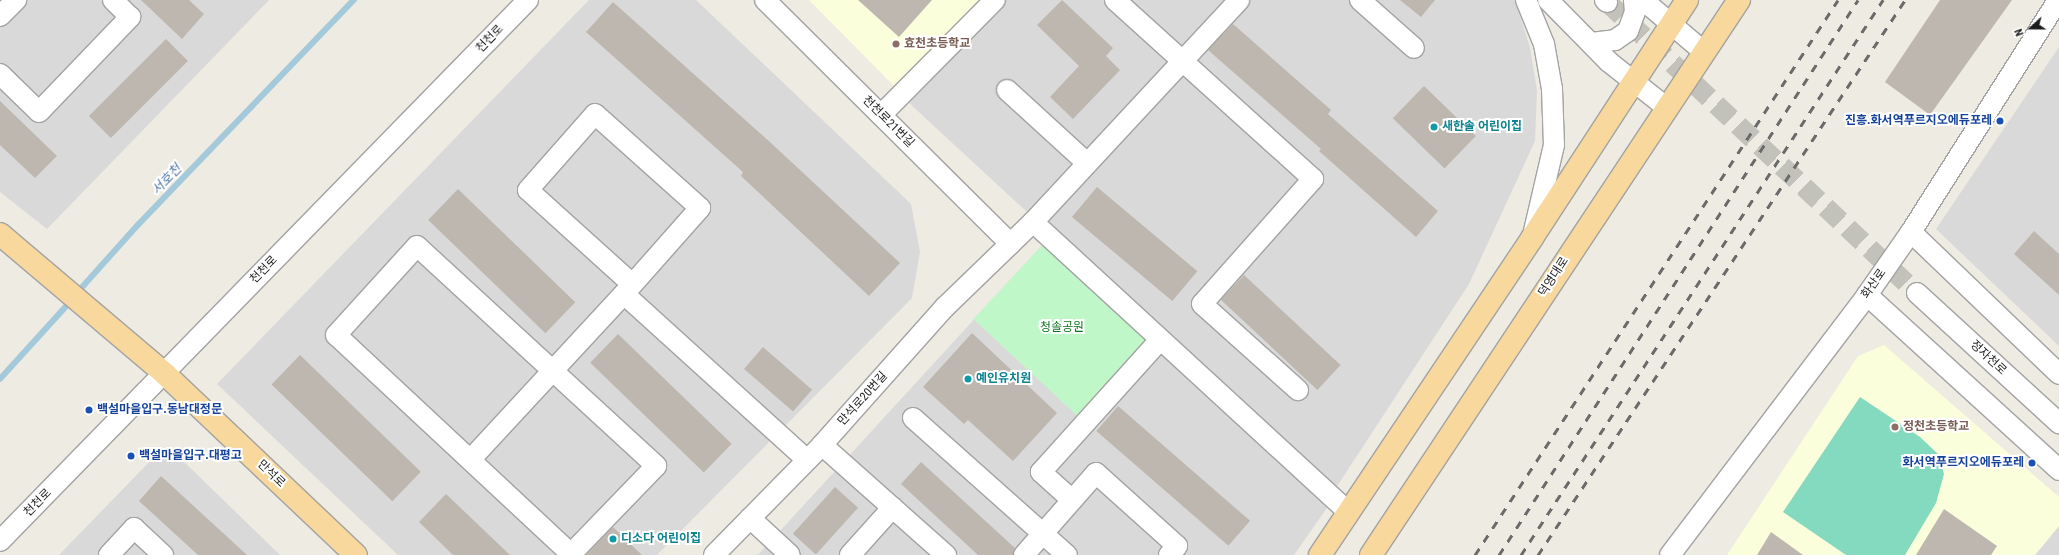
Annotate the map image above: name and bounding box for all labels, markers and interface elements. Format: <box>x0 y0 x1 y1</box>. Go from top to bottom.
north arrow <box>2011 8 2051 48</box>
street label: 천천로 <box>473 22 507 56</box>
text: N <box>2012 27 2027 38</box>
place label: 효천초등학교 <box>904 37 970 51</box>
marker: 효천초등학교 <box>891 39 901 49</box>
street label: 천천로21번길 <box>859 93 917 151</box>
place label: 진흥.화서역푸르지오에듀포레 <box>1845 114 1992 128</box>
marker: 진흥.화서역푸르지오에듀포레 <box>1995 116 2005 126</box>
place label: 새한솔 어린이집 <box>1442 120 1522 134</box>
marker: 새한솔 어린이집 <box>1429 122 1439 132</box>
water label: 서호천 <box>149 162 185 198</box>
street label: 천천로 <box>247 253 281 287</box>
street label: 덕영대로 <box>1536 255 1572 299</box>
street label: 화산로 <box>1859 266 1889 302</box>
park label: 청솔공원 <box>1040 321 1084 335</box>
street label: 정자천로 <box>1967 338 2009 378</box>
street label: 만석로20번길 <box>835 369 891 429</box>
place label: 예인유치원 <box>976 372 1031 386</box>
marker: 예인유치원 <box>963 374 973 384</box>
place label: 백설마을입구.동남대정문 <box>97 403 222 417</box>
marker: 백설마을입구.동남대정문 <box>84 405 94 415</box>
place label: 정천초등학교 <box>1903 420 1969 434</box>
marker: 정천초등학교 <box>1890 422 1900 432</box>
place label: 백설마을입구.대평고 <box>139 449 242 463</box>
marker: 백설마을입구.대평고 <box>126 451 136 461</box>
place label: 화서역푸르지오에듀포레 <box>1903 456 2024 470</box>
street label: 만석로 <box>254 457 288 491</box>
marker: 화서역푸르지오에듀포레 <box>2027 458 2037 468</box>
street label: 천천로 <box>21 486 55 520</box>
place label: 디소다 어린이집 <box>621 532 701 546</box>
marker: 디소다 어린이집 <box>608 534 618 544</box>

